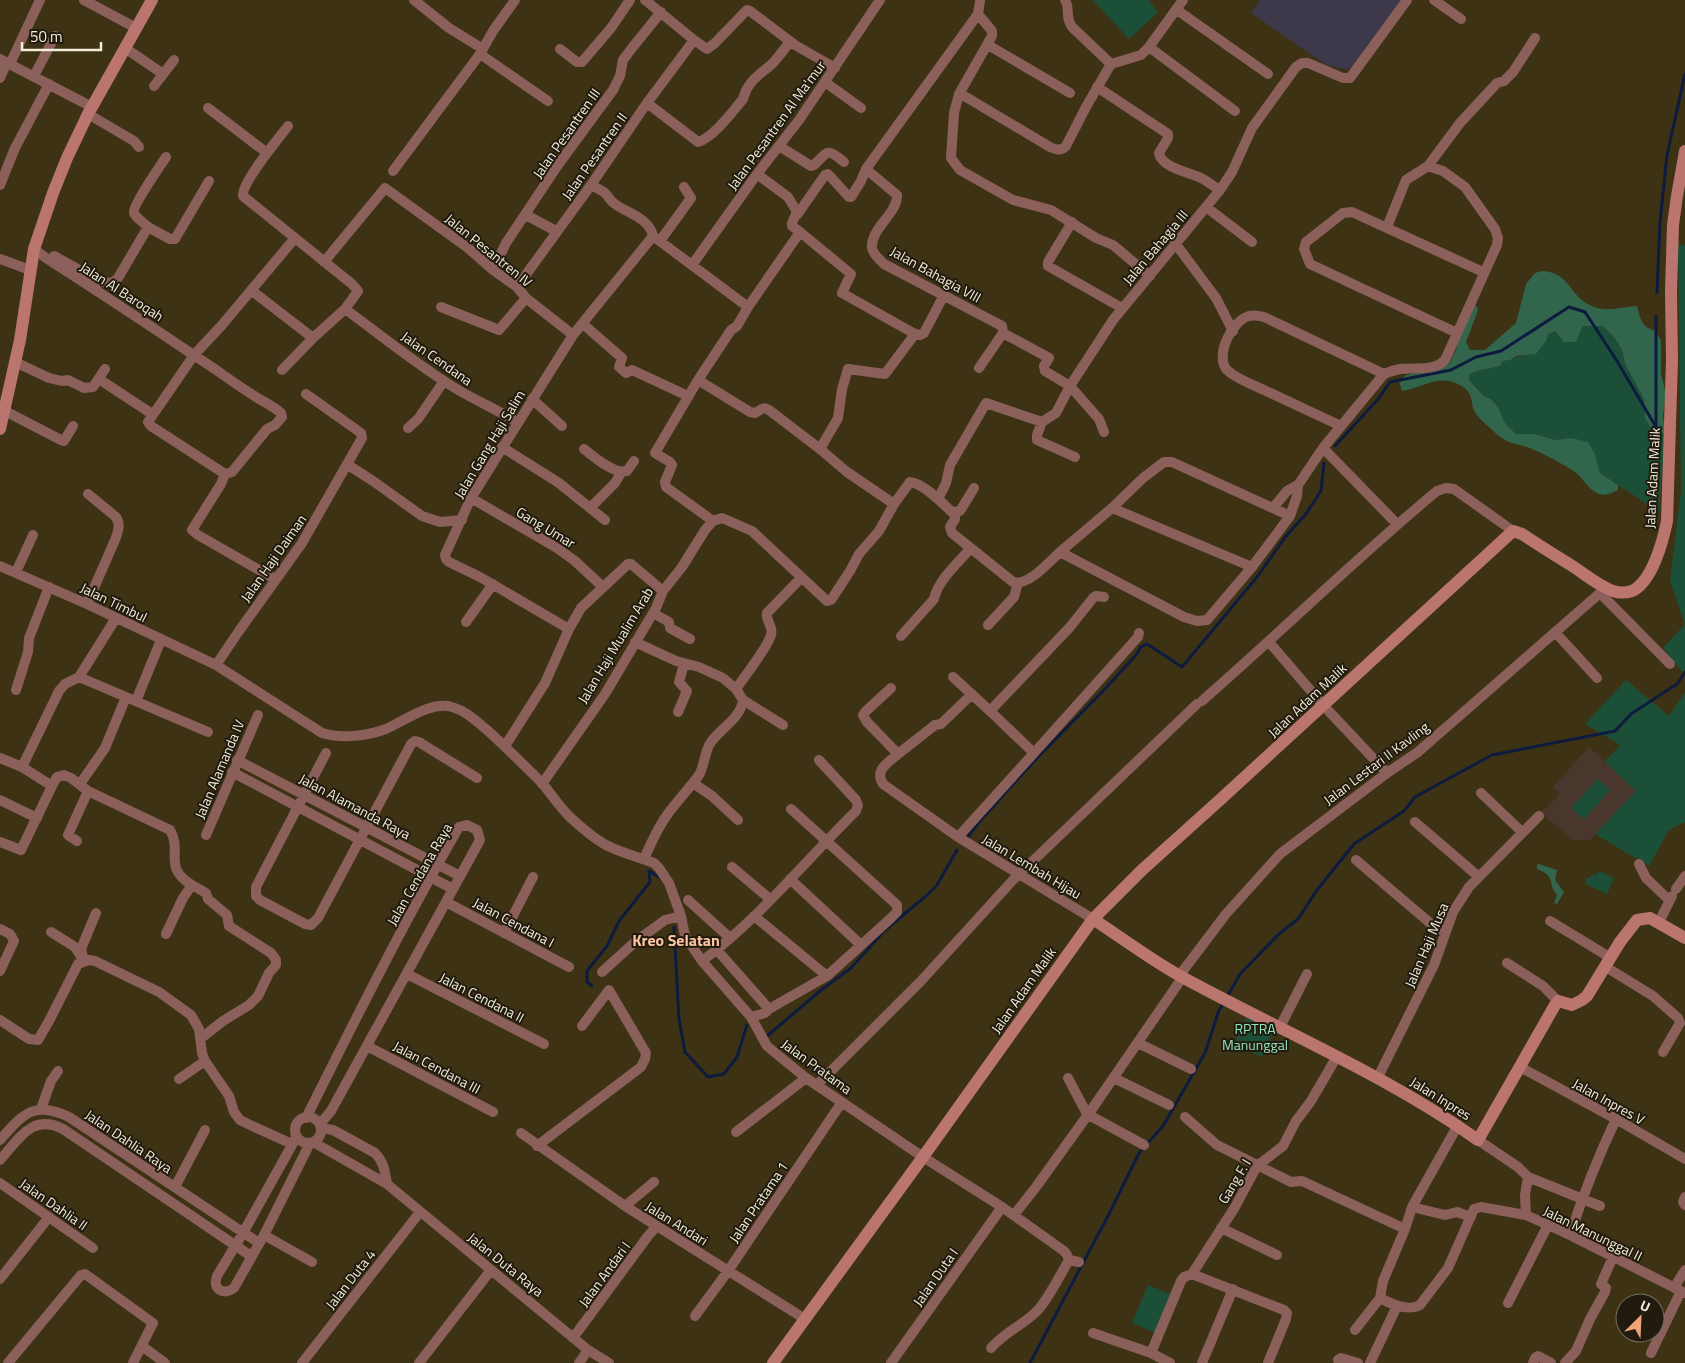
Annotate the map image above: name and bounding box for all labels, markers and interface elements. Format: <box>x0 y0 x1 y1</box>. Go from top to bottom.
scale bar <box>22 20 101 52</box>
text: 50 m <box>30 25 63 48</box>
street label: Jalan Pesantren Al Ma'mur <box>722 56 830 194</box>
street label: Jalan Pesantren III <box>529 85 603 181</box>
street label: Jalan Pesantren II <box>558 109 630 203</box>
street label: Jalan Bahagia III <box>1117 205 1193 289</box>
street label: Jalan Pesantren IV <box>441 208 537 292</box>
street label: Jalan Bahagia VIII <box>887 240 985 308</box>
street label: Jalan Al Baroqah <box>76 256 168 326</box>
street label: Jalan Cendana <box>397 326 477 390</box>
street label: Jalan Gang Haji Salim <box>448 386 530 502</box>
street label: Jalan Adam Malik <box>1639 427 1665 529</box>
street label: Gang Umar <box>512 501 580 553</box>
street label: Jalan Haji Daiman <box>235 510 311 606</box>
street label: Jalan Timbul <box>77 577 151 627</box>
street label: Jalan Haji Mualim Arab <box>572 583 658 707</box>
street label: Jalan Adam Malik <box>1263 658 1351 742</box>
street label: Jalan Alamanda IV <box>189 716 249 822</box>
street label: Jalan Lestari II Kavling <box>1319 716 1433 810</box>
street label: Jalan Alamanda Raya <box>296 768 414 844</box>
street label: Jalan Cendana Raya <box>381 819 457 929</box>
street label: Jalan Lembah Hijau <box>978 828 1086 904</box>
street label: Jalan Cendana I <box>470 892 558 952</box>
street label: Jalan Haji Musa <box>1399 899 1453 991</box>
district label: Kreo Selatan <box>632 928 720 952</box>
street label: Jalan Adam Malik <box>985 942 1061 1037</box>
street label: Jalan Cendana II <box>436 967 528 1027</box>
park label: RPTRA Manunggal <box>1222 1018 1288 1055</box>
street label: Jalan Pratama <box>777 1033 857 1099</box>
street label: Jalan Cendana III <box>390 1035 484 1099</box>
street label: Jalan Inpres <box>1406 1071 1476 1125</box>
street label: Jalan Inpres V <box>1569 1072 1649 1130</box>
street label: Jalan Dahlia Raya <box>81 1104 177 1178</box>
street label: Gang F. I <box>1212 1154 1256 1208</box>
street label: Jalan Pratama 1 <box>723 1157 793 1247</box>
street label: Jalan Dahlia II <box>16 1173 92 1235</box>
street label: Jalan Andari <box>642 1196 712 1250</box>
street label: Jalan Manunggal II <box>1540 1200 1646 1266</box>
street label: Jalan Duta Raya <box>463 1227 549 1301</box>
street label: Jalan Andari I <box>573 1237 635 1311</box>
street label: Jalan Duta 4 <box>320 1244 380 1314</box>
street label: Jalan Duta I <box>907 1244 963 1310</box>
north arrow <box>1615 1293 1665 1343</box>
text: U <box>1637 1294 1654 1317</box>

